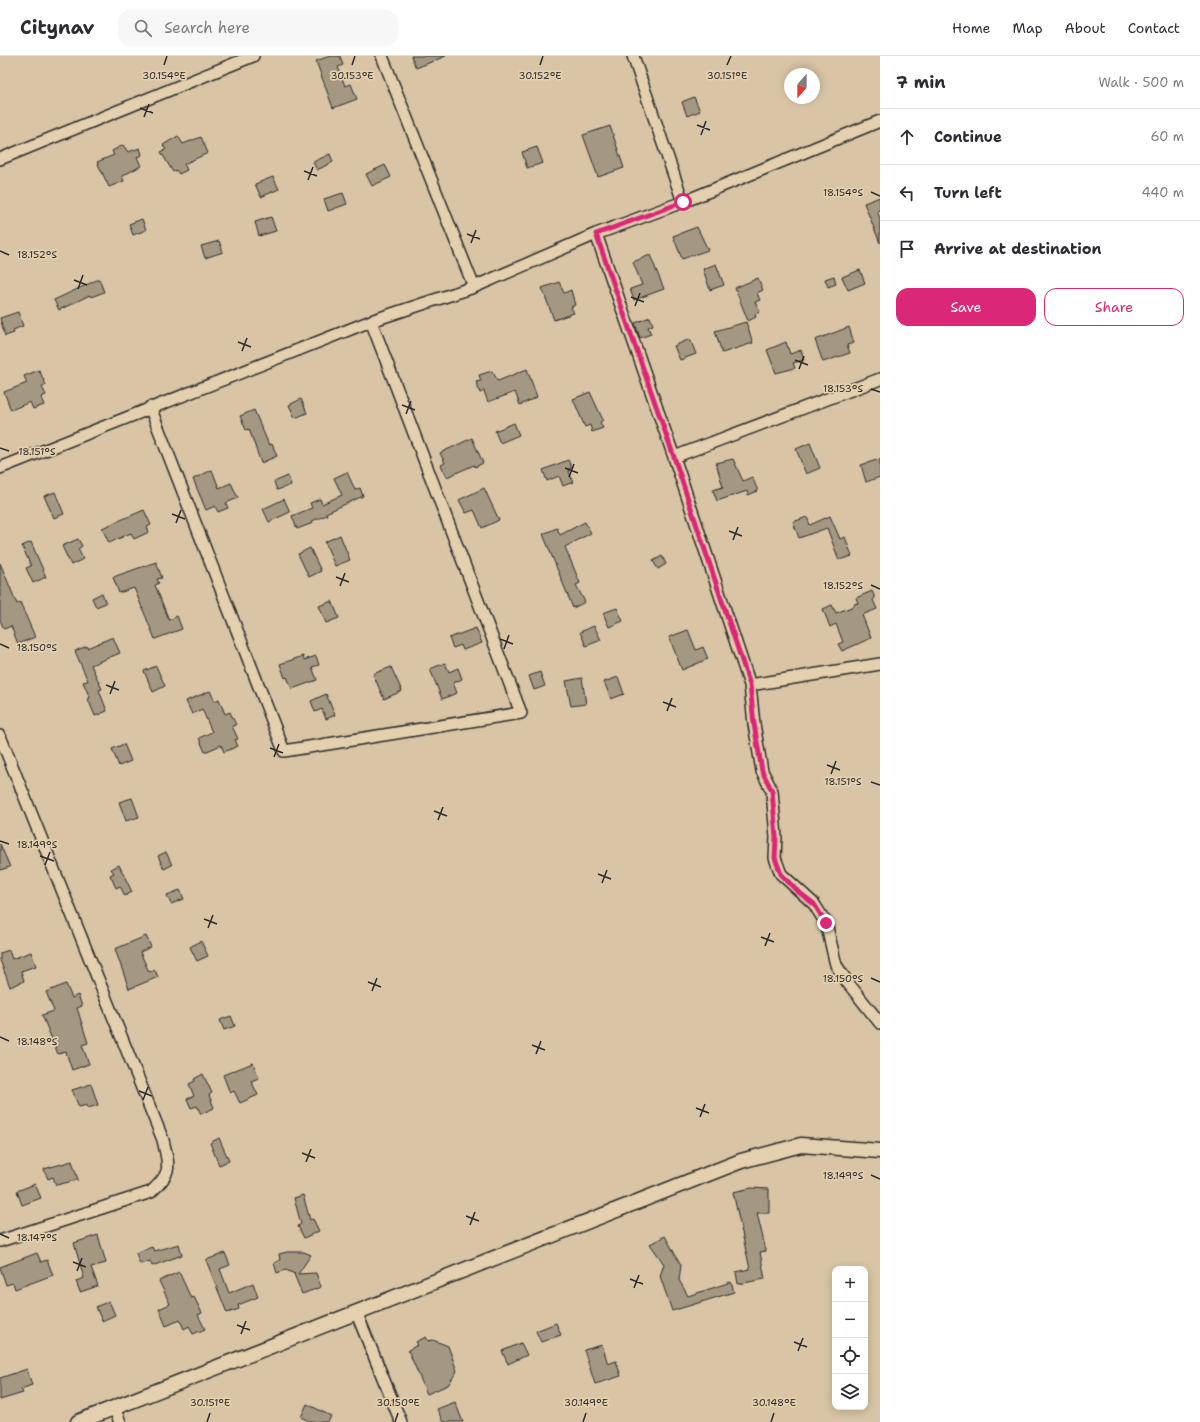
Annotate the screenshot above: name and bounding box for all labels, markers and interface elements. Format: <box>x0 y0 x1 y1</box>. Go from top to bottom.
search box <box>118 10 398 46</box>
text: Citynav <box>20 15 94 40</box>
icon: search <box>132 17 154 39</box>
text: Search here <box>164 18 250 38</box>
text: Home <box>952 19 991 37</box>
text: Map <box>1013 19 1043 37</box>
text: About <box>1065 19 1106 37</box>
text: Contact <box>1128 19 1180 37</box>
north arrow <box>784 68 820 104</box>
text: 30.154°E <box>142 69 186 82</box>
text: 30.153°E <box>330 69 374 82</box>
text: 30.152°E <box>518 69 562 82</box>
text: 30.151°E <box>707 69 747 82</box>
text: 7 min <box>896 71 946 93</box>
text: Walk · 500 m <box>1098 74 1184 91</box>
icon: ahead <box>896 126 918 148</box>
text: Continue <box>934 127 1002 147</box>
text: 60 m <box>1151 128 1184 145</box>
icon: left <box>896 182 918 204</box>
text: Turn left <box>934 183 1002 203</box>
text: 440 m <box>1142 184 1184 201</box>
text: 18.154°S <box>823 186 864 199</box>
route start <box>674 193 692 211</box>
icon: arrive <box>896 238 918 260</box>
text: Arrive at destination <box>934 239 1102 259</box>
text: 18.152°S <box>17 248 57 261</box>
button: Save <box>896 288 1036 326</box>
button: Share <box>1044 288 1184 326</box>
text: 18.153°S <box>823 382 863 395</box>
text: 18.151°S <box>18 445 56 458</box>
text: 18.152°S <box>823 579 863 592</box>
text: 18.150°S <box>17 641 58 654</box>
text: 18.151°S <box>824 775 862 788</box>
text: 18.149°S <box>17 838 58 851</box>
route end <box>817 914 835 932</box>
text: 18.150°S <box>823 972 864 985</box>
text: 18.148°S <box>17 1035 58 1048</box>
text: 18.149°S <box>823 1169 864 1182</box>
text: 18.147°S <box>17 1231 58 1244</box>
map controls <box>832 1266 868 1410</box>
button: + <box>832 1266 868 1302</box>
button: − <box>832 1302 868 1338</box>
button: locate <box>832 1338 868 1374</box>
button: layers <box>832 1374 868 1410</box>
text: 30.151°E <box>190 1396 230 1409</box>
text: 30.150°E <box>376 1396 420 1409</box>
text: 30.149°E <box>564 1396 608 1409</box>
text: 30.148°E <box>752 1396 796 1409</box>

